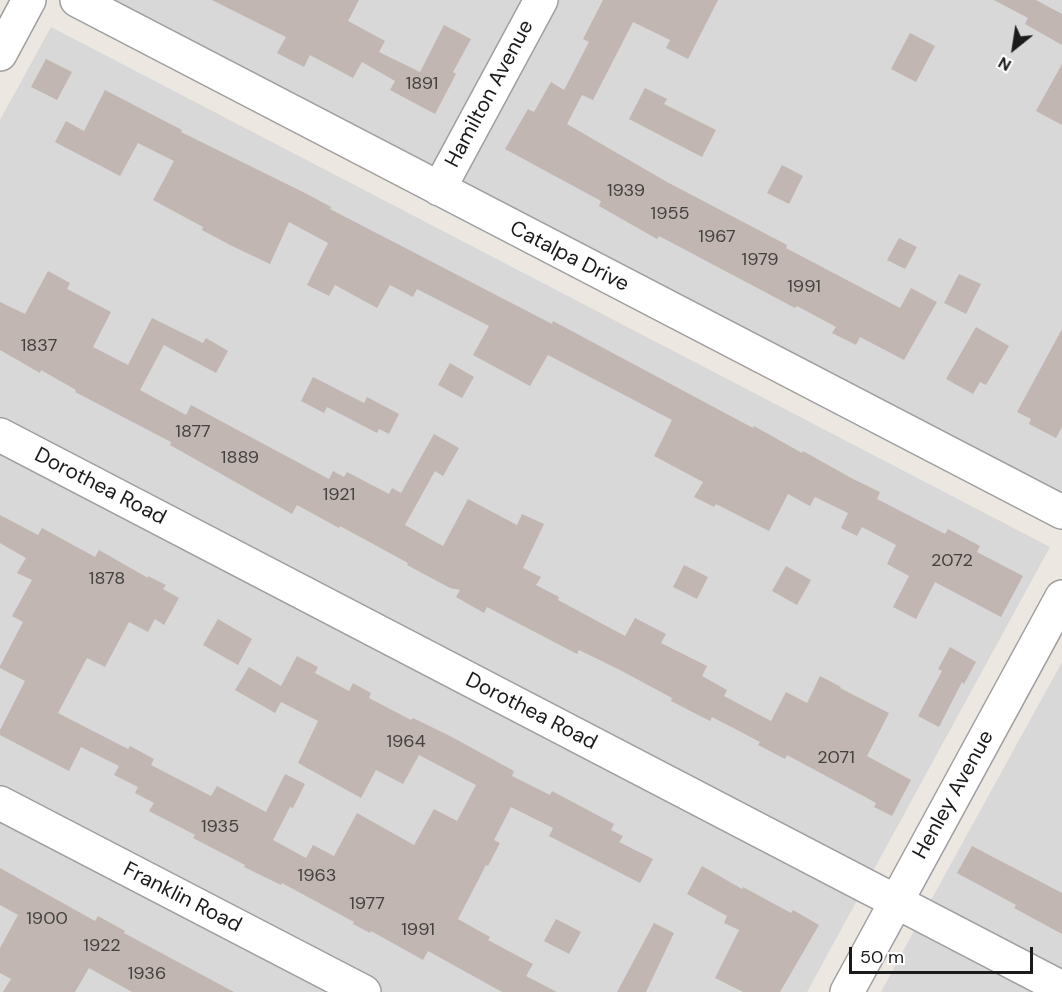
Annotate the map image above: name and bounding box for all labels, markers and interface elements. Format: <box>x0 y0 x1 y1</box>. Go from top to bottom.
street label: Hamilton Avenue <box>440 16 540 172</box>
north arrow <box>984 18 1044 78</box>
text: N <box>994 52 1015 76</box>
house number: 1891 <box>406 73 438 95</box>
house number: 1939 <box>607 180 645 202</box>
house number: 1955 <box>651 203 689 225</box>
street label: Catalpa Drive <box>505 216 633 298</box>
house number: 1967 <box>698 226 736 248</box>
house number: 1979 <box>742 249 778 271</box>
house number: 1991 <box>787 276 821 298</box>
house number: 1837 <box>21 335 57 357</box>
house number: 1877 <box>175 421 211 443</box>
street label: Dorothea Road <box>30 443 170 531</box>
house number: 1889 <box>221 447 259 469</box>
house number: 1921 <box>323 484 355 506</box>
house number: 2072 <box>931 550 973 572</box>
house number: 1878 <box>89 568 125 590</box>
street label: Dorothea Road <box>461 668 601 756</box>
street label: Henley Avenue <box>908 726 1000 864</box>
house number: 1964 <box>386 731 426 753</box>
house number: 2071 <box>817 747 855 769</box>
house number: 1935 <box>201 816 239 838</box>
street label: Franklin Road <box>119 857 245 939</box>
house number: 1963 <box>298 865 336 887</box>
house number: 1977 <box>349 893 385 915</box>
house number: 1900 <box>26 908 68 930</box>
house number: 1991 <box>401 919 435 941</box>
house number: 1922 <box>83 935 121 957</box>
scale bar <box>852 935 1036 973</box>
text: 50 m <box>860 945 904 969</box>
house number: 1936 <box>128 963 166 985</box>

